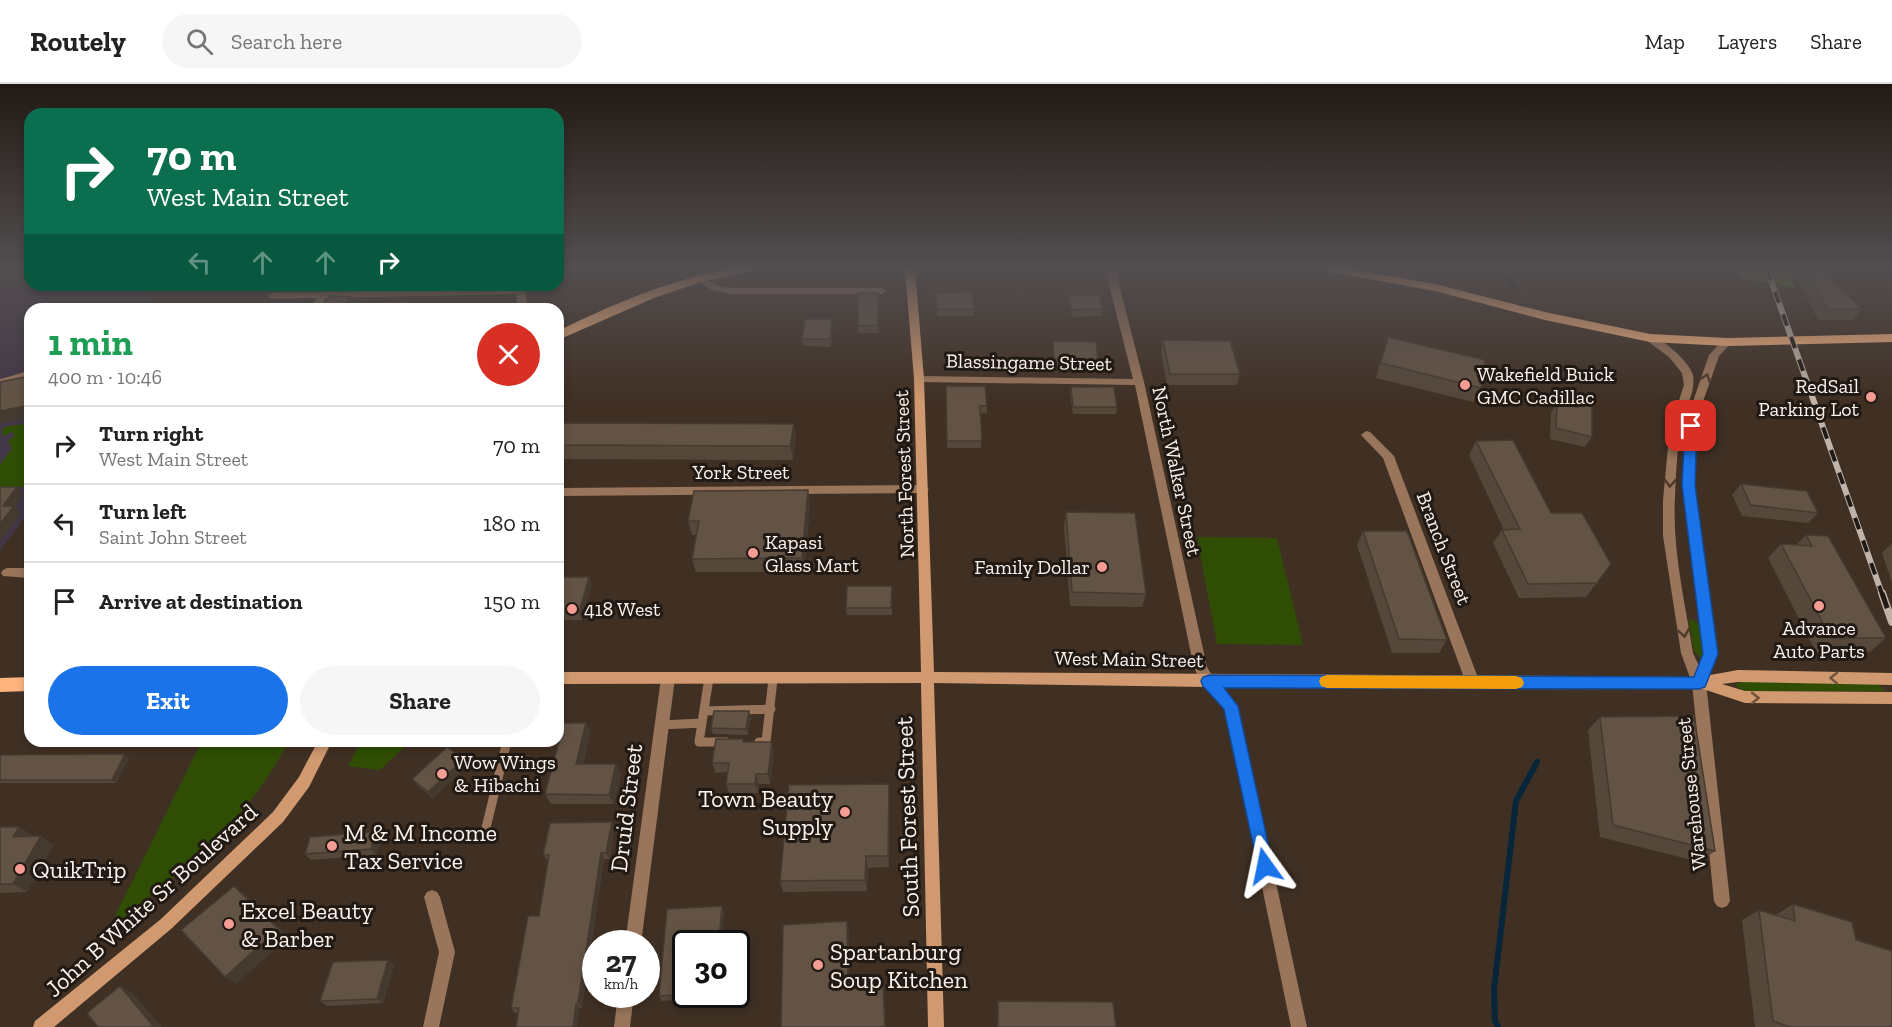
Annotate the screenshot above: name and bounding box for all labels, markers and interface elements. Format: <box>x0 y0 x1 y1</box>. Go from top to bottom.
search box <box>162 14 582 68</box>
text: Routely <box>30 25 126 58</box>
icon: search <box>183 25 216 58</box>
text: Search here <box>231 28 342 55</box>
text: Map <box>1645 29 1685 54</box>
text: Layers <box>1718 29 1777 54</box>
text: Share <box>1810 29 1862 54</box>
text: 70 m <box>147 130 237 181</box>
icon: right <box>48 132 126 210</box>
text: West Main Street <box>147 181 349 213</box>
icon: left <box>183 246 216 279</box>
icon: ahead <box>246 246 279 279</box>
icon: ahead <box>309 246 342 279</box>
icon: right <box>372 246 405 279</box>
text: 1 min <box>48 321 133 364</box>
button: close <box>477 323 540 386</box>
street label: Blassingame Street <box>946 349 1113 375</box>
place label: Wakefield Buick GMC Cadillac <box>1477 362 1615 409</box>
text: 400 m · 10:46 <box>48 365 162 389</box>
one-way arrow <box>1698 374 1711 384</box>
place label: RedSail Parking Lot <box>1758 374 1860 421</box>
marker: Wakefield Buick GMC Cadillac <box>1458 378 1472 392</box>
street label: North Walker Street <box>1147 384 1207 559</box>
street label: North Forest Street <box>889 389 919 558</box>
marker: RedSail Parking Lot <box>1864 390 1878 404</box>
pin <box>1665 400 1716 451</box>
icon: arrive <box>1674 409 1707 442</box>
text: Turn right <box>99 420 203 447</box>
icon: right <box>48 429 81 462</box>
text: 70 m <box>493 432 540 459</box>
text: West Main Street <box>99 447 248 471</box>
street label: York Street <box>692 460 790 484</box>
one-way arrow <box>1663 478 1676 487</box>
street label: Branch Street <box>1411 488 1477 608</box>
text: Turn left <box>99 498 186 525</box>
icon: left <box>48 507 81 540</box>
text: 180 m <box>483 510 540 537</box>
text: Saint John Street <box>99 525 247 549</box>
place label: Kapasi Glass Mart <box>765 530 859 577</box>
marker: Kapasi Glass Mart <box>746 546 760 560</box>
place label: Family Dollar <box>974 555 1090 579</box>
marker: Family Dollar <box>1095 560 1109 574</box>
icon: arrive <box>48 585 81 618</box>
text: Arrive at destination <box>99 588 302 615</box>
text: 150 m <box>484 588 540 615</box>
place label: 418 West <box>584 597 661 621</box>
marker: Advance Auto Parts <box>1812 599 1826 613</box>
marker: 418 West <box>565 602 579 616</box>
place label: Advance Auto Parts <box>1773 616 1865 663</box>
one-way arrow <box>1677 627 1690 637</box>
street label: West Main Street <box>1054 646 1204 672</box>
button: Exit <box>48 666 288 735</box>
button: Share <box>300 666 540 735</box>
one-way arrow <box>1829 672 1838 684</box>
one-way arrow <box>1751 691 1760 704</box>
street label: South Forest Street <box>889 716 925 918</box>
street label: Warehouse Street <box>1671 716 1711 872</box>
street label: Druid Street <box>604 742 648 874</box>
place label: Wow Wings & Hibachi <box>454 750 556 797</box>
marker: Wow Wings & Hibachi <box>435 767 449 781</box>
place label: Town Beauty Supply <box>698 784 834 841</box>
street label: John B White Sr Boulevard <box>39 797 263 1003</box>
marker: Town Beauty Supply <box>838 805 852 819</box>
place label: M & M Income Tax Service <box>344 818 497 875</box>
position arrow <box>1233 834 1297 898</box>
marker: M & M Income Tax Service <box>325 839 339 853</box>
place label: QuikTrip <box>32 855 127 884</box>
marker: QuikTrip <box>13 862 27 876</box>
place label: Excel Beauty & Barber <box>241 896 374 953</box>
marker: Excel Beauty & Barber <box>222 917 236 931</box>
speed limit sign: 30 <box>672 930 750 1008</box>
place label: Spartanburg Soup Kitchen <box>830 937 968 994</box>
text: 27 <box>606 944 636 980</box>
marker: Spartanburg Soup Kitchen <box>811 958 825 972</box>
text: km/h <box>604 975 638 993</box>

